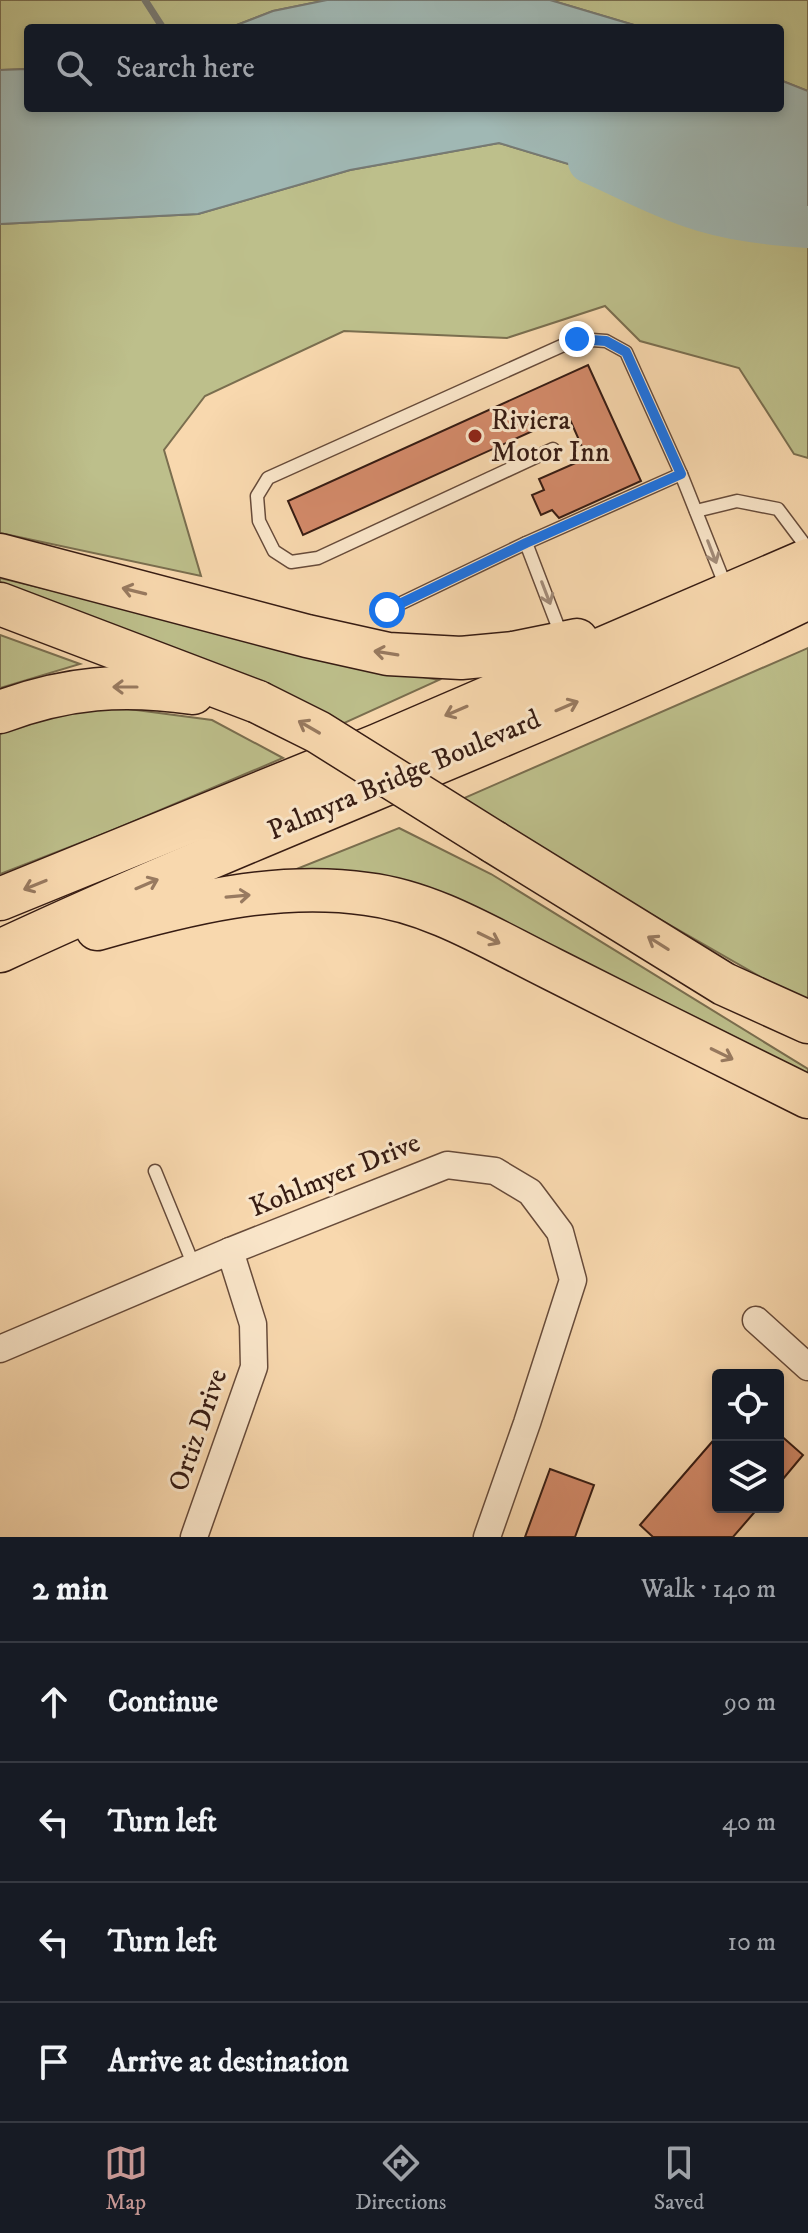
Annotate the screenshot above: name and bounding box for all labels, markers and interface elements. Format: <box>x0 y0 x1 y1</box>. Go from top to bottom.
search box <box>24 24 784 112</box>
icon: search <box>52 46 96 90</box>
text: Search here <box>116 50 255 87</box>
route end <box>559 321 595 357</box>
place label: Riviera Motor Inn <box>491 403 610 470</box>
marker: Riviera Motor Inn <box>466 427 484 445</box>
one-way arrow <box>706 539 720 564</box>
one-way arrow <box>540 580 554 605</box>
one-way arrow <box>121 583 147 598</box>
route start <box>369 592 405 628</box>
one-way arrow <box>374 645 399 660</box>
one-way arrow <box>112 679 139 695</box>
one-way arrow <box>554 698 579 713</box>
street label: Palmyra Bridge Boulevard <box>262 702 546 848</box>
one-way arrow <box>445 705 469 720</box>
one-way arrow <box>298 719 321 735</box>
one-way arrow <box>134 875 159 890</box>
one-way arrow <box>23 879 48 893</box>
one-way arrow <box>224 888 251 903</box>
one-way arrow <box>476 931 500 946</box>
one-way arrow <box>647 935 670 951</box>
one-way arrow <box>709 1047 733 1062</box>
street label: Kohlmyer Drive <box>245 1125 425 1225</box>
street label: Ortiz Drive <box>161 1364 235 1496</box>
map controls <box>712 1369 784 1513</box>
button: locate <box>712 1369 784 1441</box>
button: layers <box>712 1441 784 1513</box>
text: 2 min <box>32 1568 108 1610</box>
text: Walk · 140 m <box>641 1573 776 1606</box>
icon: ahead <box>32 1680 76 1724</box>
text: Continue <box>108 1684 218 1721</box>
text: 90 m <box>724 1686 776 1719</box>
icon: left <box>32 1800 76 1844</box>
text: Turn left <box>108 1804 217 1841</box>
text: 40 m <box>722 1806 776 1839</box>
icon: left <box>32 1920 76 1964</box>
text: Turn left <box>108 1924 217 1961</box>
text: 10 m <box>727 1926 776 1959</box>
icon: arrive <box>32 2040 76 2084</box>
text: Arrive at destination <box>108 2044 349 2081</box>
tab: Map <box>104 2141 148 2216</box>
tab: Directions <box>355 2141 446 2216</box>
tab: Saved <box>654 2141 704 2216</box>

